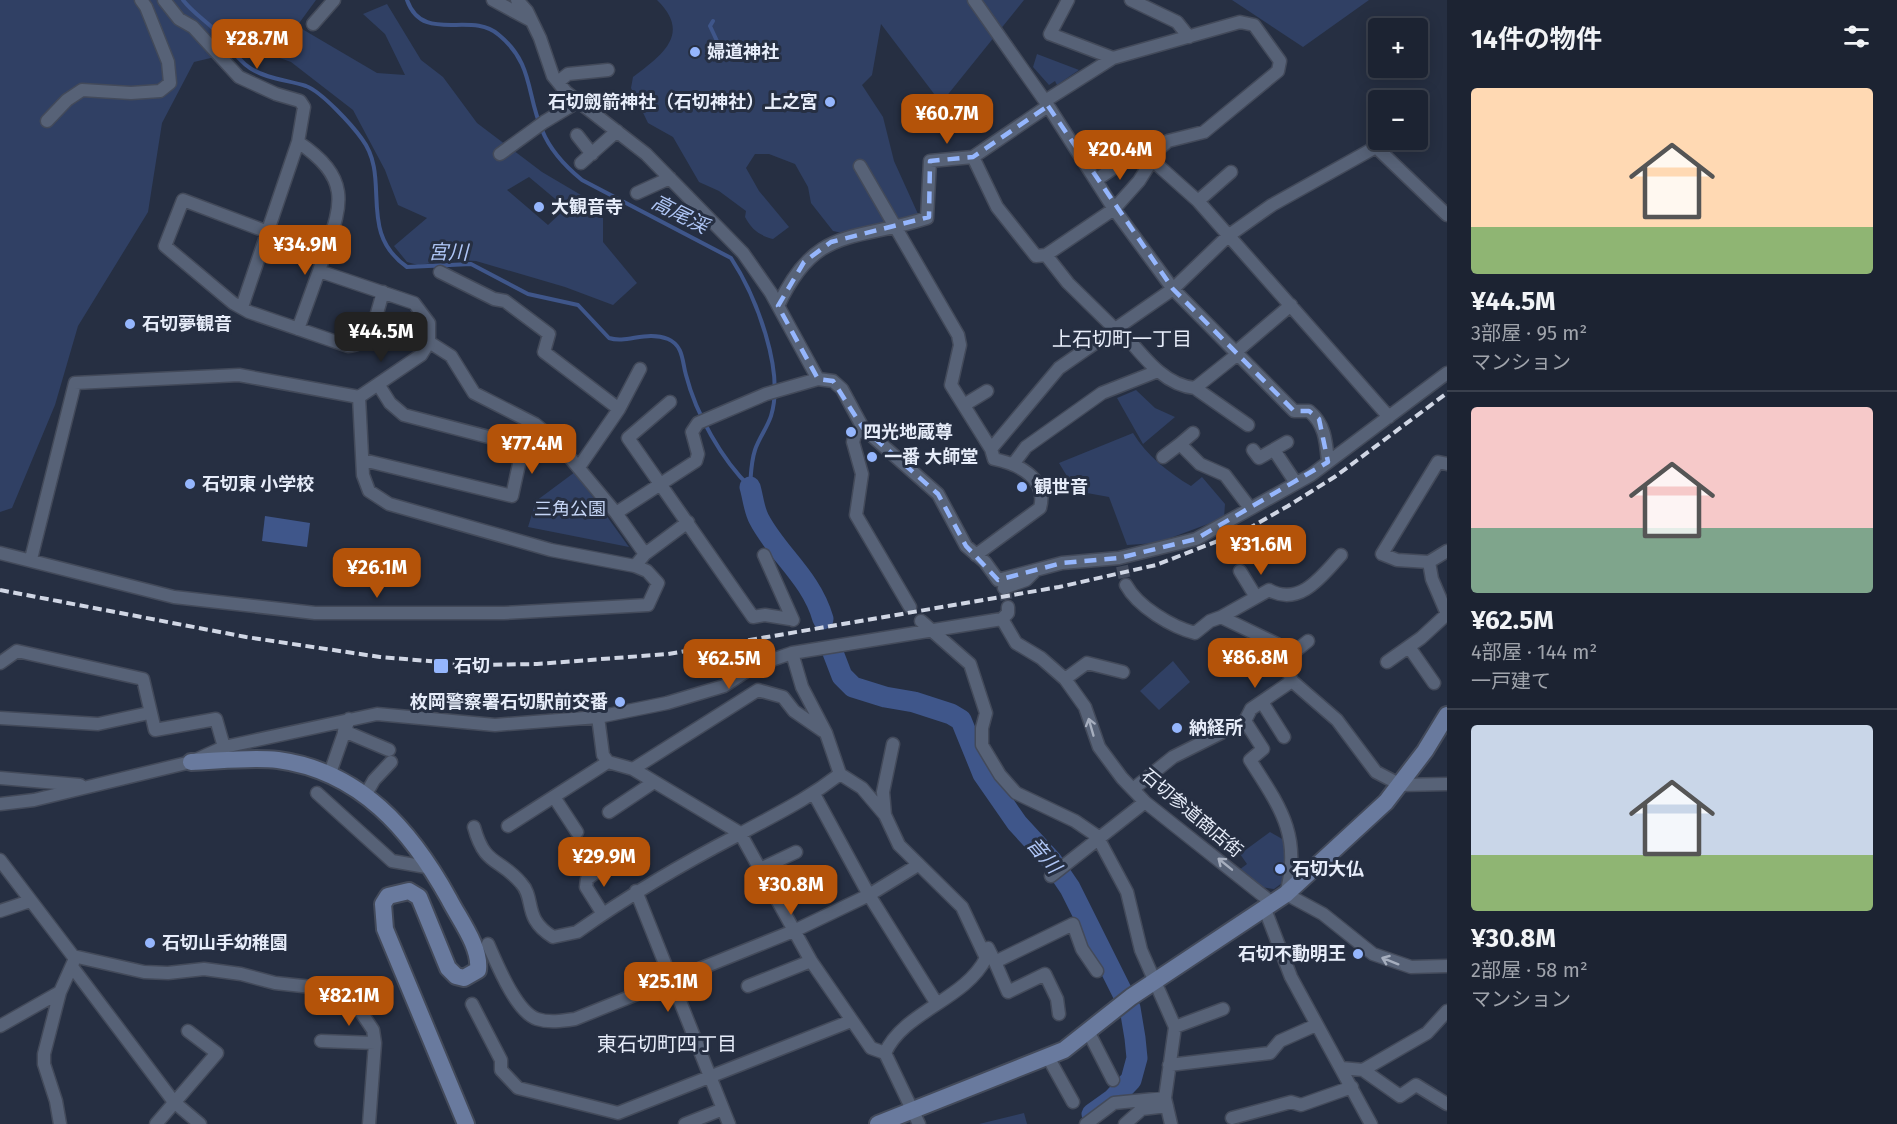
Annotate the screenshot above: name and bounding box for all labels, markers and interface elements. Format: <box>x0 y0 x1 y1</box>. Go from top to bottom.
map controls <box>1368 18 1428 150</box>
button: + <box>1368 18 1428 78</box>
pin: ¥28.7M <box>208 19 306 70</box>
icon: filters <box>1840 20 1873 53</box>
text: 14件の物件 <box>1471 24 1602 55</box>
text: ¥28.7M <box>226 26 288 50</box>
place label: 婦道神社 <box>707 41 779 63</box>
marker: 婦道神社 <box>688 45 702 59</box>
button: − <box>1368 90 1428 150</box>
place label: 石切劔箭神社（石切神社）上之宮 <box>548 91 818 113</box>
pin: ¥60.7M <box>898 94 996 145</box>
marker: 石切劔箭神社（石切神社）上之宮 <box>823 95 837 109</box>
text: ¥60.7M <box>915 101 979 125</box>
icon: home <box>1618 127 1726 235</box>
pin: ¥20.4M <box>1071 130 1169 181</box>
text: ¥20.4M <box>1088 137 1152 161</box>
water label: 高尾渓 <box>648 190 715 240</box>
place label: 大観音寺 <box>551 196 623 218</box>
marker: 大観音寺 <box>532 200 546 214</box>
pin: ¥34.9M <box>256 225 354 276</box>
text: ¥34.9M <box>273 232 337 256</box>
water label: 宮川 <box>428 240 470 264</box>
text: ¥44.5M <box>1471 286 1556 317</box>
pin: ¥44.5M <box>332 312 430 363</box>
place label: 石切夢観音 <box>142 313 232 335</box>
marker: 石切夢観音 <box>123 317 137 331</box>
text: ¥44.5M <box>349 319 414 343</box>
text: 3部屋 · 95 m² <box>1471 321 1587 345</box>
district label: 上石切町一丁目 <box>1052 327 1192 351</box>
text: マンション <box>1471 350 1571 374</box>
place label: 四光地蔵尊 <box>863 421 953 443</box>
pin: ¥77.4M <box>483 424 581 475</box>
marker: 四光地蔵尊 <box>844 425 858 439</box>
text: ¥77.4M <box>501 431 563 455</box>
place label: 一番 大師堂 <box>884 446 978 468</box>
icon: home <box>1618 446 1726 554</box>
marker: 一番 大師堂 <box>865 450 879 464</box>
place label: 石切東 小学校 <box>202 473 314 495</box>
place label: 観世音 <box>1034 476 1088 498</box>
marker: 石切東 小学校 <box>183 477 197 491</box>
marker: 観世音 <box>1015 480 1029 494</box>
park label: 三角公園 <box>534 498 606 520</box>
pin: ¥31.6M <box>1212 525 1310 576</box>
text: ¥31.6M <box>1230 532 1292 556</box>
pin: ¥26.1M <box>328 548 426 599</box>
text: ¥26.1M <box>347 555 407 579</box>
text: ¥62.5M <box>1471 605 1554 636</box>
pin: ¥86.8M <box>1206 638 1304 689</box>
pin: ¥62.5M <box>680 639 778 690</box>
text: 4部屋 · 144 m² <box>1471 640 1597 664</box>
text: ¥86.8M <box>1222 645 1288 669</box>
text: ¥62.5M <box>697 646 761 670</box>
place label: 石切 <box>454 655 490 677</box>
marker: 石切 <box>432 657 450 675</box>
text: 一戸建て <box>1471 669 1551 693</box>
place label: 枚岡警察署石切駅前交番 <box>410 691 608 713</box>
marker: 枚岡警察署石切駅前交番 <box>613 695 627 709</box>
place label: 納経所 <box>1189 717 1243 739</box>
one-way arrow <box>1085 718 1096 737</box>
marker: 納経所 <box>1170 721 1184 735</box>
street label: 石切参道商店街 <box>1137 764 1247 862</box>
icon: home <box>1618 764 1726 872</box>
water label: 音川 <box>1022 832 1067 880</box>
pin: ¥29.9M <box>555 837 653 888</box>
text: ¥29.9M <box>572 844 636 868</box>
one-way arrow <box>1218 858 1234 871</box>
place label: 石切大仏 <box>1292 858 1364 880</box>
marker: 石切大仏 <box>1273 862 1287 876</box>
pin: ¥30.8M <box>742 865 840 916</box>
text: ¥30.8M <box>758 872 824 896</box>
text: ¥30.8M <box>1471 923 1556 954</box>
place label: 石切山手幼稚園 <box>162 932 288 954</box>
marker: 石切山手幼稚園 <box>143 936 157 950</box>
place label: 石切不動明王 <box>1238 943 1346 965</box>
marker: 石切不動明王 <box>1351 947 1365 961</box>
one-way arrow <box>1381 955 1399 966</box>
text: 2部屋 · 58 m² <box>1471 958 1588 982</box>
pin: ¥25.1M <box>619 962 717 1013</box>
text: ¥25.1M <box>638 969 698 993</box>
pin: ¥82.1M <box>300 976 398 1027</box>
text: ¥82.1M <box>319 983 379 1007</box>
text: マンション <box>1471 987 1571 1011</box>
district label: 東石切町四丁目 <box>597 1032 737 1056</box>

